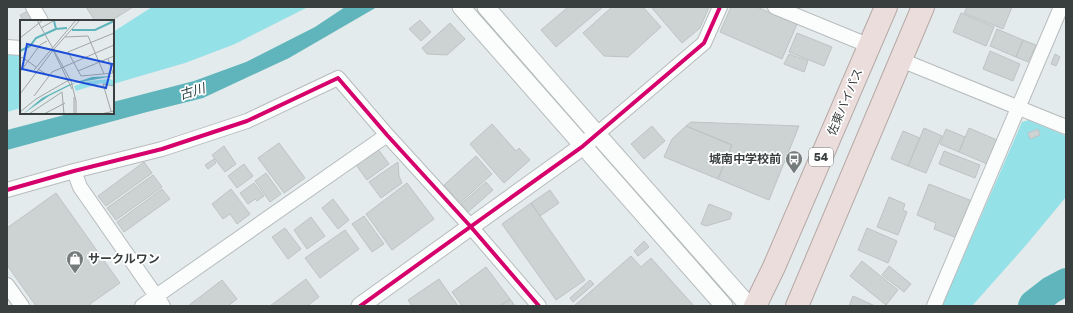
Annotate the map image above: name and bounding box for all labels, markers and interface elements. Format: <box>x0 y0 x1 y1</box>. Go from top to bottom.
inset map <box>20 20 114 114</box>
street label: 佐東バイパス <box>825 66 865 138</box>
water label: 古川 <box>178 80 209 102</box>
road number: 54 <box>809 148 833 166</box>
bus stop icon: 城南中学校前 <box>784 149 804 174</box>
place label: 城南中学校前 <box>709 152 781 166</box>
shop icon: サークルワン <box>65 249 85 274</box>
place label: サークルワン <box>88 252 160 266</box>

